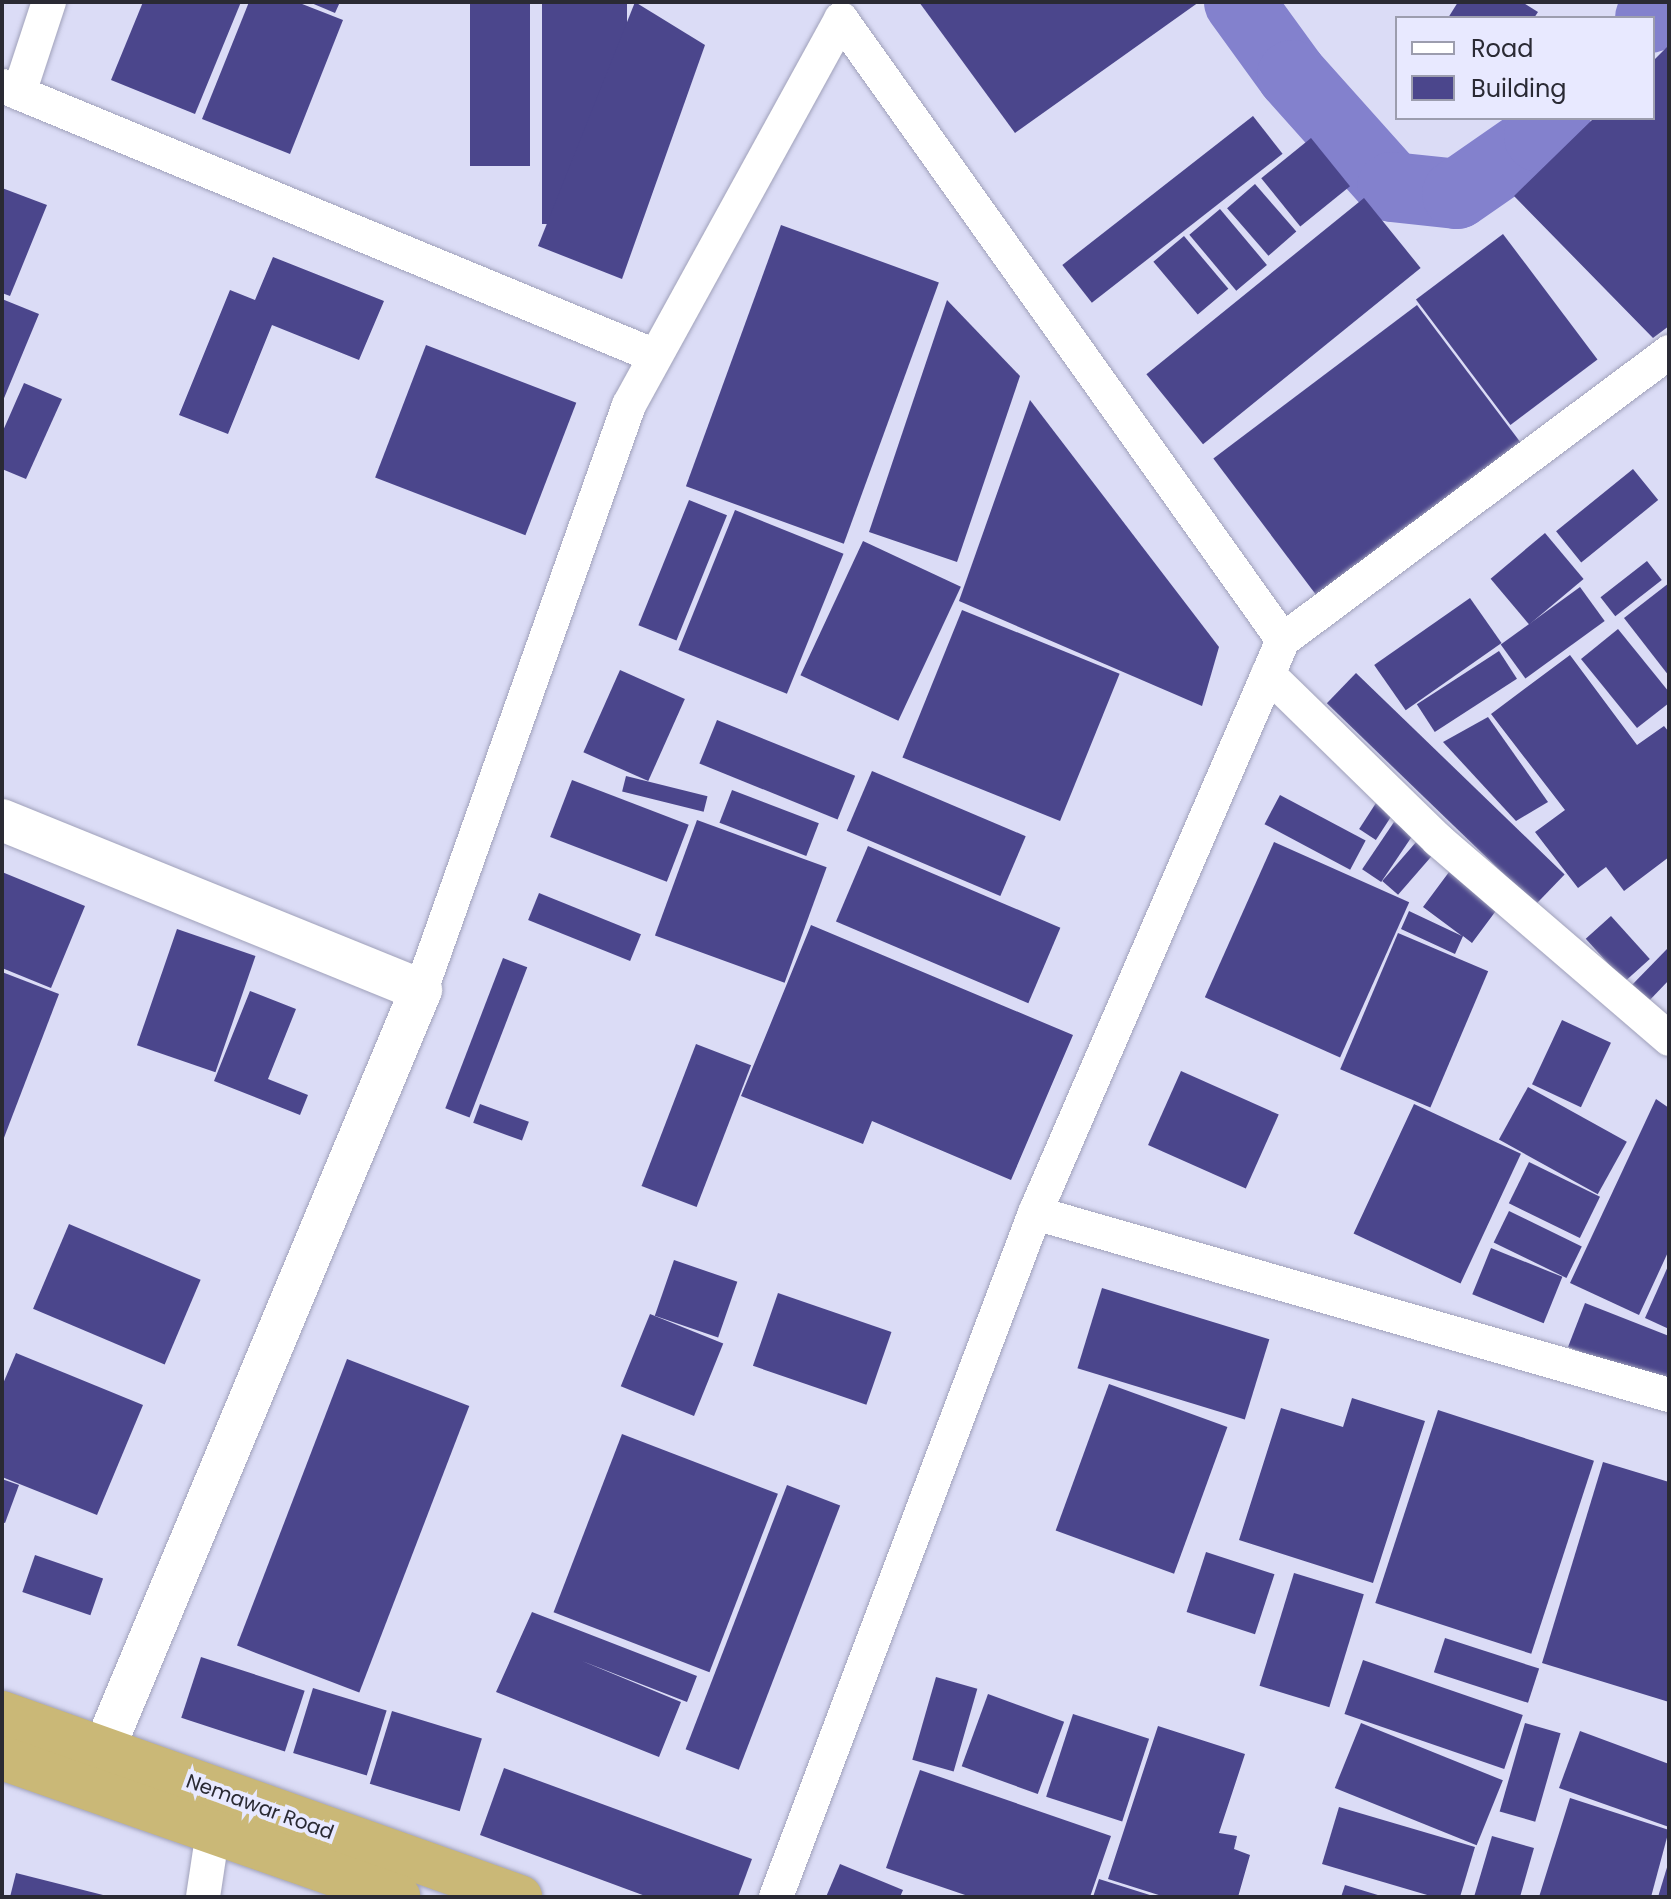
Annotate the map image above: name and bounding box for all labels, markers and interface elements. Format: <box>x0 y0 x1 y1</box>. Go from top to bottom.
legend <box>1395 16 1655 120</box>
text: Road <box>1471 32 1533 65</box>
text: Building <box>1471 72 1567 105</box>
street label: Nemawar Road <box>183 1769 337 1845</box>

